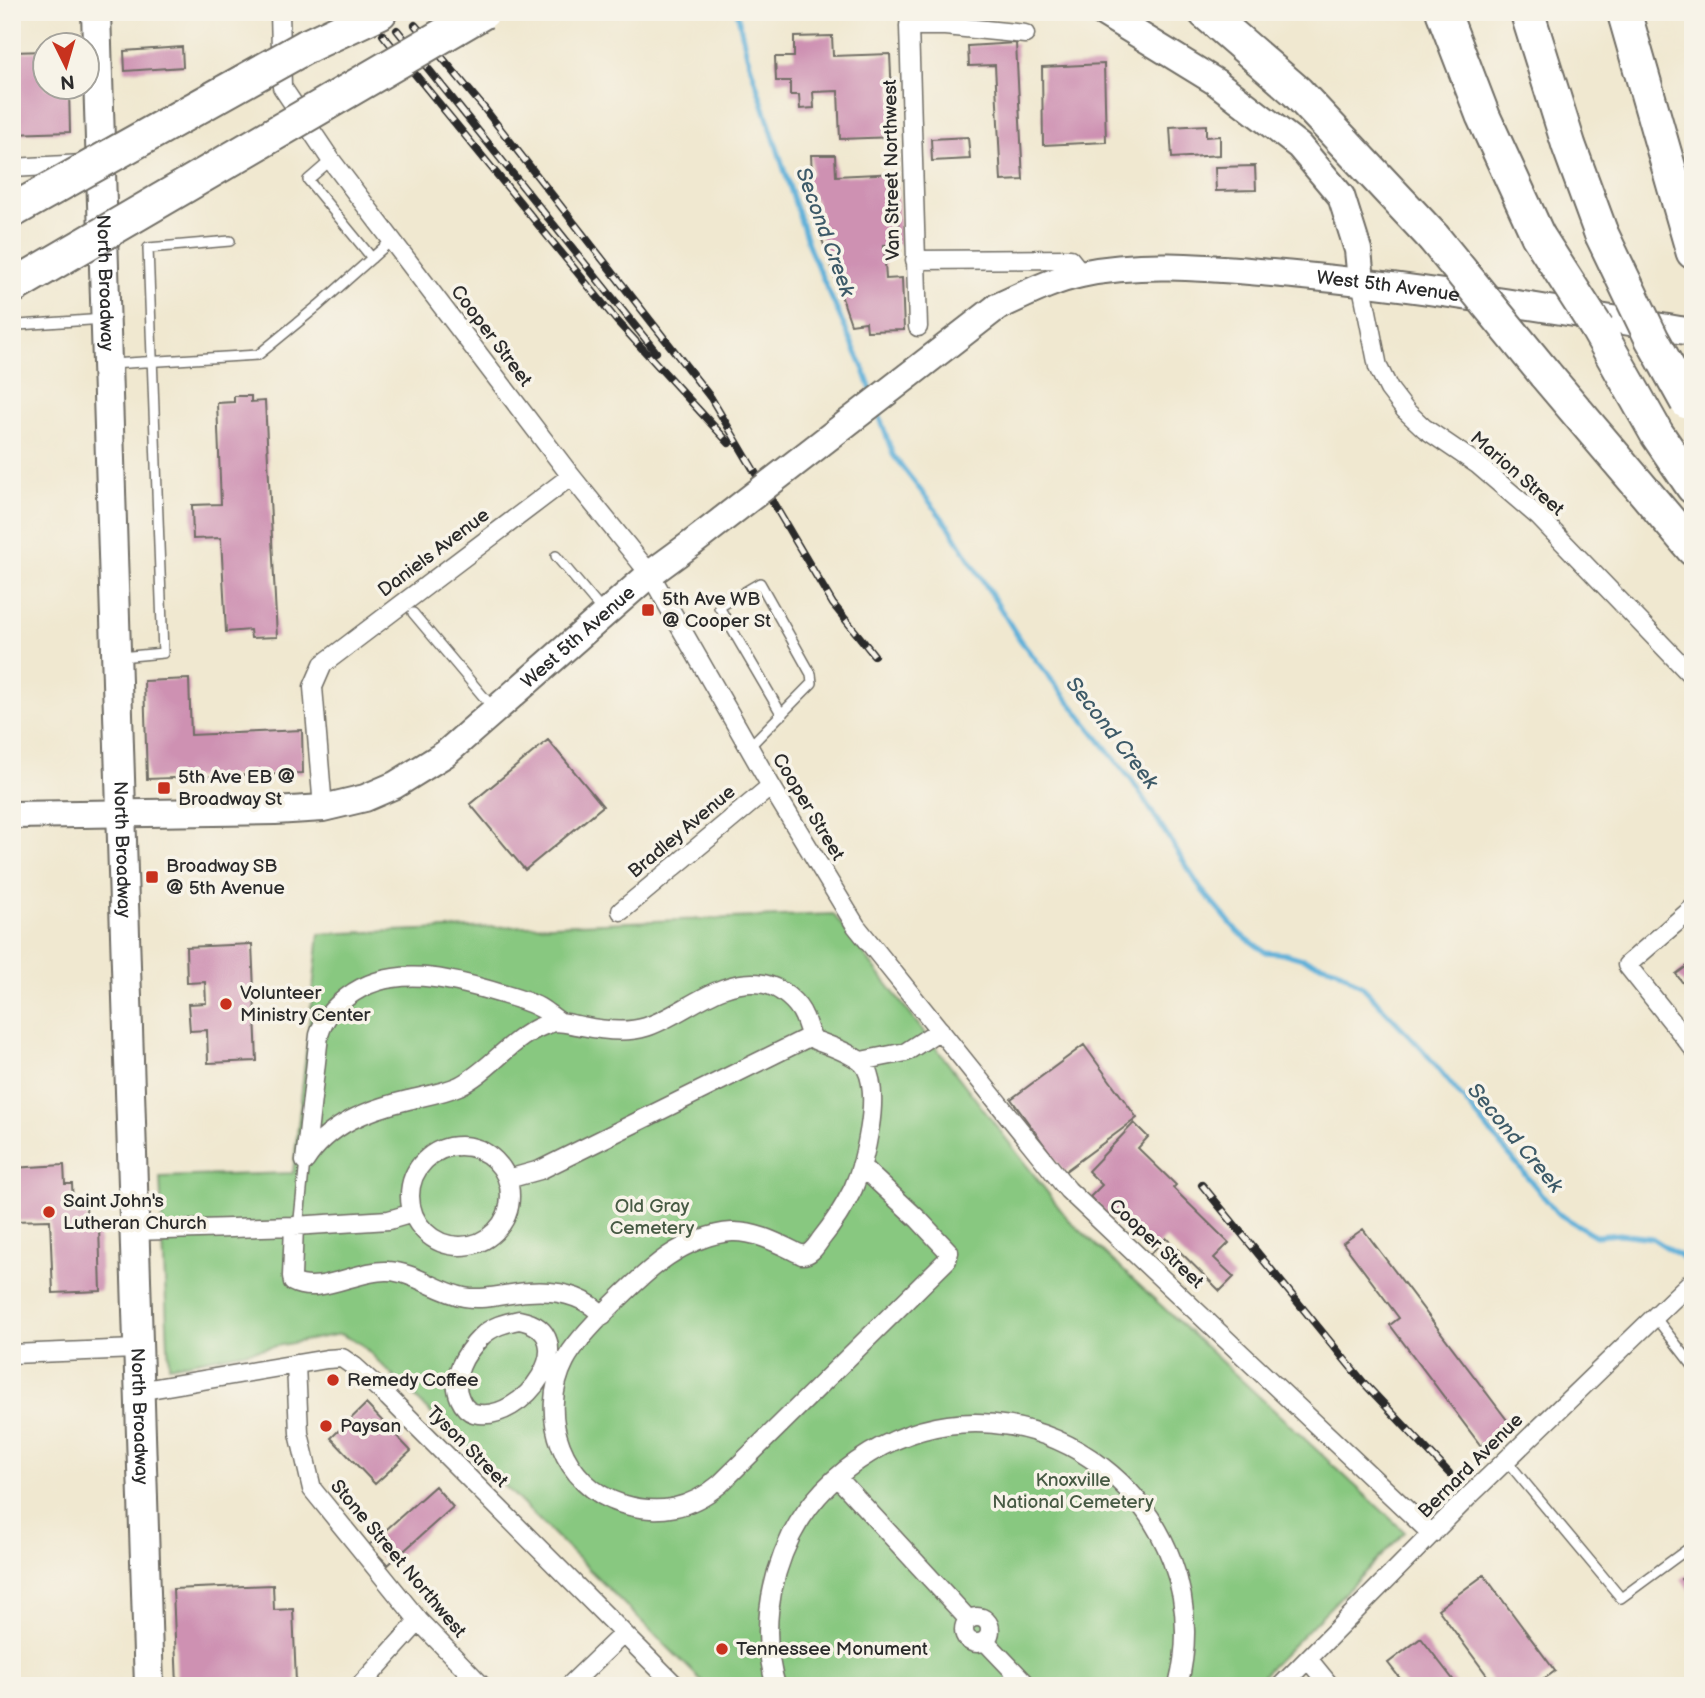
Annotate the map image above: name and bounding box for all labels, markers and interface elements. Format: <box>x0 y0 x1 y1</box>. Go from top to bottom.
north arrow <box>32 32 102 102</box>
text: N <box>59 69 75 94</box>
street label: Van Street Northwest <box>879 79 905 261</box>
water label: Second Creek <box>790 164 860 301</box>
street label: North Broadway <box>91 214 119 352</box>
street label: West 5th Avenue <box>1315 266 1461 307</box>
street label: Cooper Street <box>445 281 537 391</box>
street label: Marion Street <box>1465 427 1569 521</box>
street label: Daniels Avenue <box>374 504 494 602</box>
street label: West 5th Avenue <box>516 581 640 693</box>
place label: 5th Ave WB @ Cooper St <box>662 588 771 633</box>
marker: 5th Ave WB @ Cooper St <box>640 602 656 618</box>
water label: Second Creek <box>1060 672 1164 795</box>
street label: Cooper Street <box>767 749 849 865</box>
place label: 5th Ave EB @ Broadway St <box>178 766 295 811</box>
marker: 5th Ave EB @ Broadway St <box>156 780 172 796</box>
street label: North Broadway <box>109 781 136 919</box>
street label: Bradley Avenue <box>624 781 740 883</box>
place label: Broadway SB @ 5th Avenue <box>166 855 285 900</box>
marker: Broadway SB @ 5th Avenue <box>144 869 160 885</box>
place label: Volunteer Ministry Center <box>240 982 372 1027</box>
marker: Volunteer Ministry Center <box>218 996 234 1012</box>
water label: Second Creek <box>1462 1078 1569 1199</box>
place label: Saint John's Lutheran Church <box>63 1190 207 1235</box>
street label: Cooper Street <box>1104 1194 1208 1294</box>
park label: Old Gray Cemetery <box>610 1195 695 1240</box>
marker: Saint John's Lutheran Church <box>41 1204 57 1220</box>
street label: North Broadway <box>126 1348 153 1486</box>
place label: Remedy Coffee <box>347 1369 478 1392</box>
marker: Remedy Coffee <box>325 1372 341 1388</box>
street label: Tyson Street <box>421 1401 513 1493</box>
street label: Bernard Avenue <box>1414 1409 1528 1523</box>
place label: Paysan <box>340 1415 401 1438</box>
marker: Paysan <box>318 1418 334 1434</box>
park label: Knoxville National Cemetery <box>992 1469 1154 1514</box>
street label: Stone Street Northwest <box>325 1475 471 1643</box>
place label: Tennessee Monument <box>736 1638 928 1661</box>
marker: Tennessee Monument <box>714 1641 730 1657</box>

